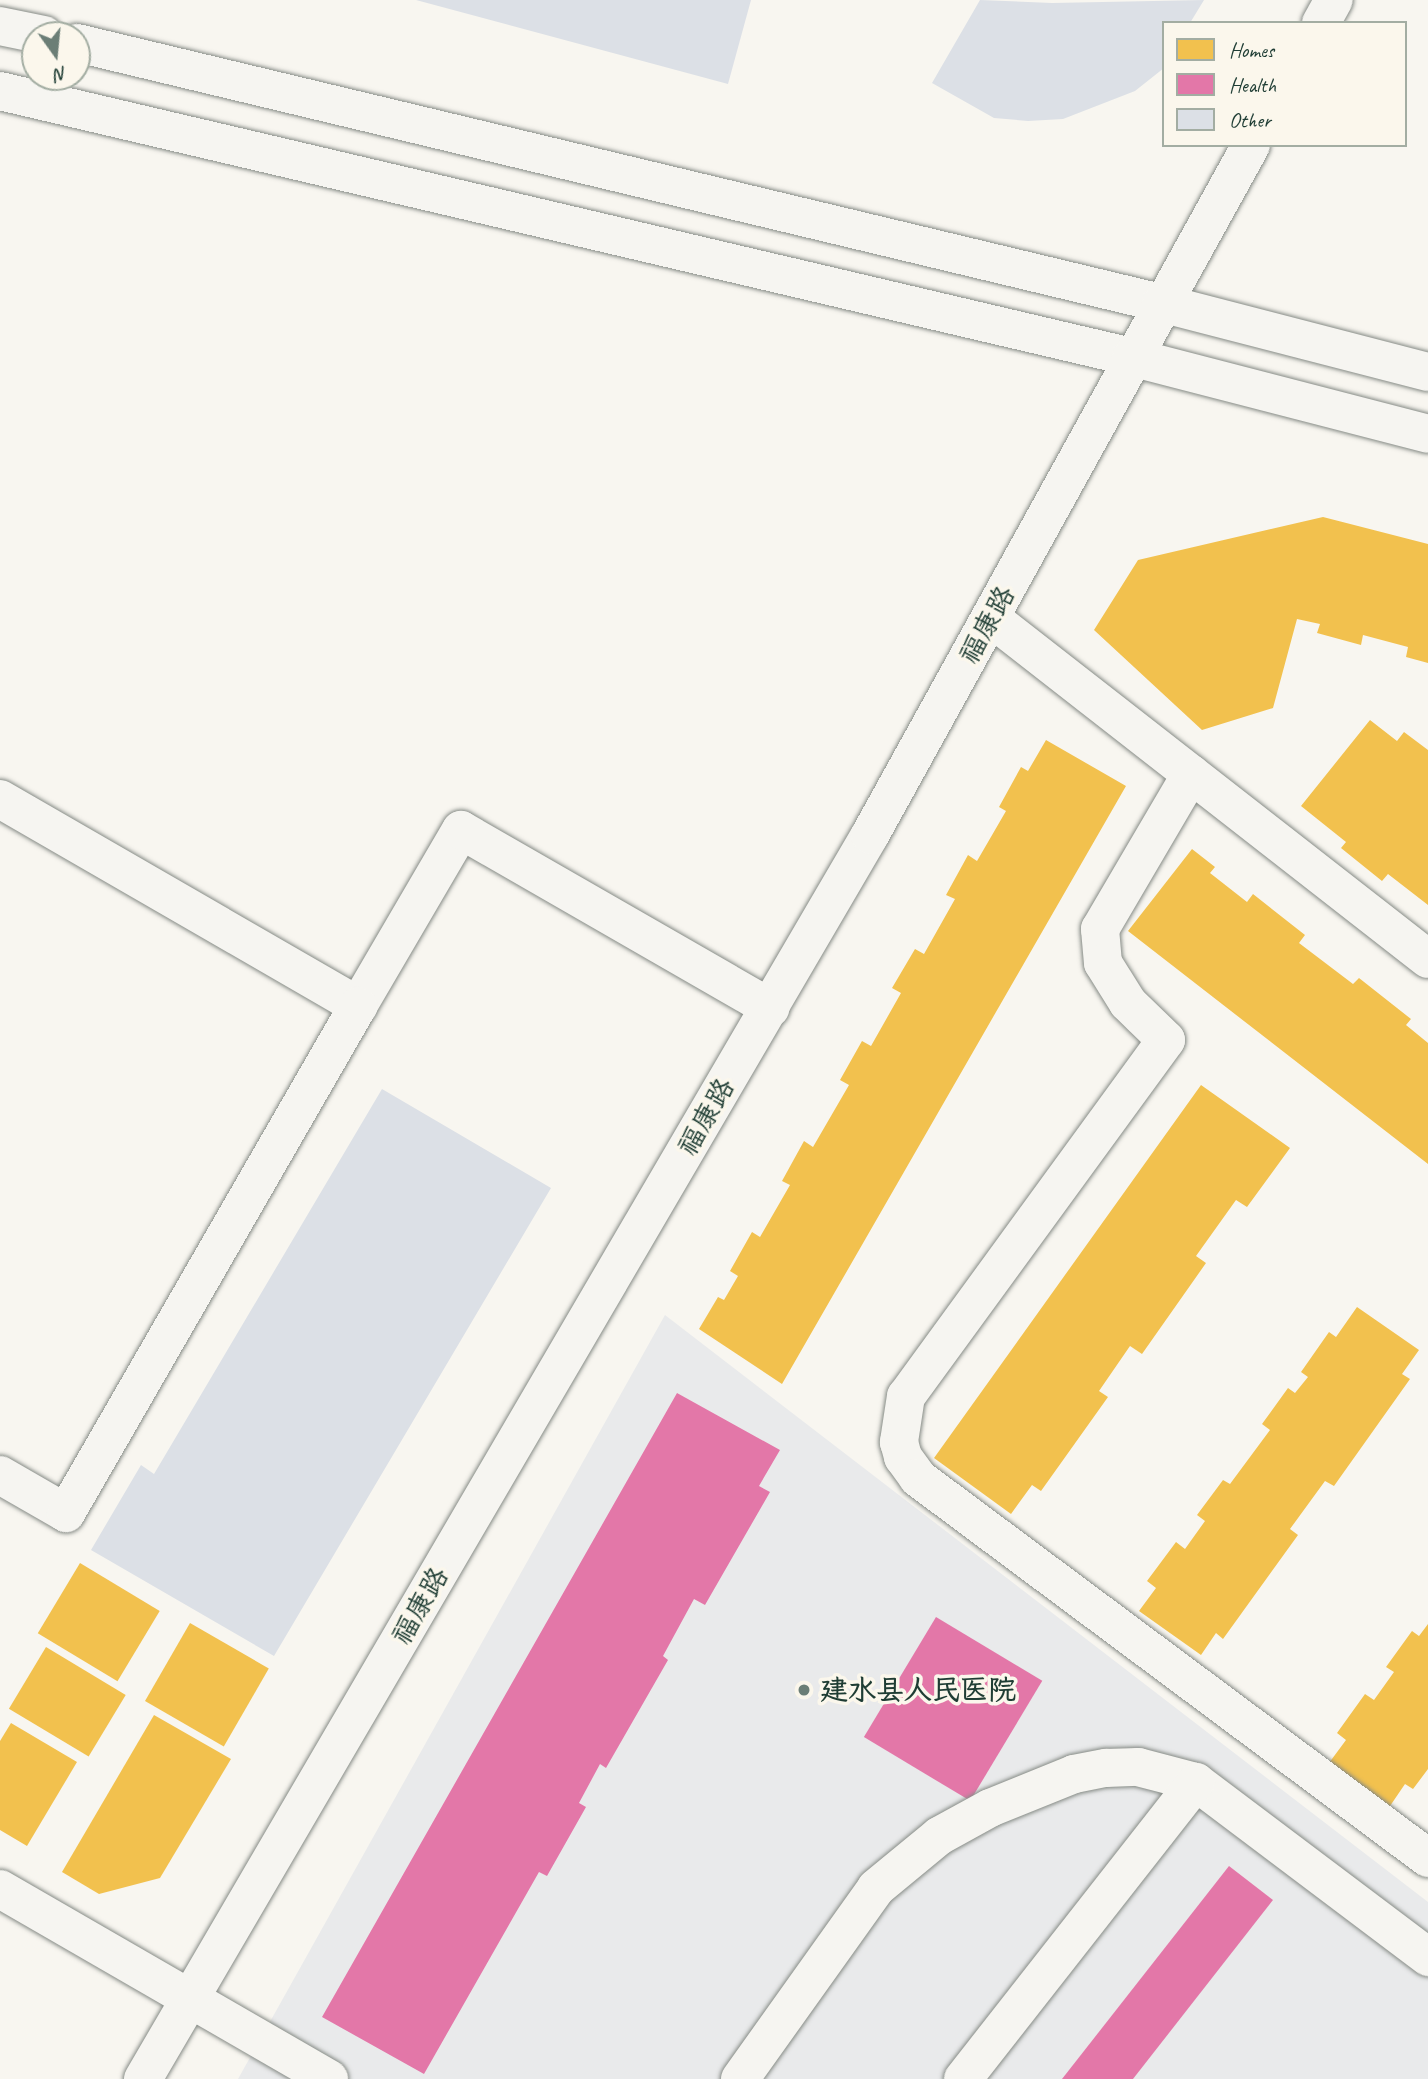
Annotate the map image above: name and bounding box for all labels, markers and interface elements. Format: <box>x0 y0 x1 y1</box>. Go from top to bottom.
north arrow <box>21 21 91 91</box>
legend <box>1162 21 1407 147</box>
text: Homes <box>1229 37 1274 63</box>
text: N <box>52 61 70 87</box>
text: Health <box>1229 72 1276 98</box>
text: Other <box>1229 107 1271 133</box>
street label: 福康路 <box>952 580 1022 670</box>
street label: 福康路 <box>670 1072 742 1162</box>
street label: 福康路 <box>384 1561 456 1651</box>
place label: 建水县人民医院 <box>820 1673 1016 1707</box>
marker: 建水县人民医院 <box>794 1680 814 1700</box>

